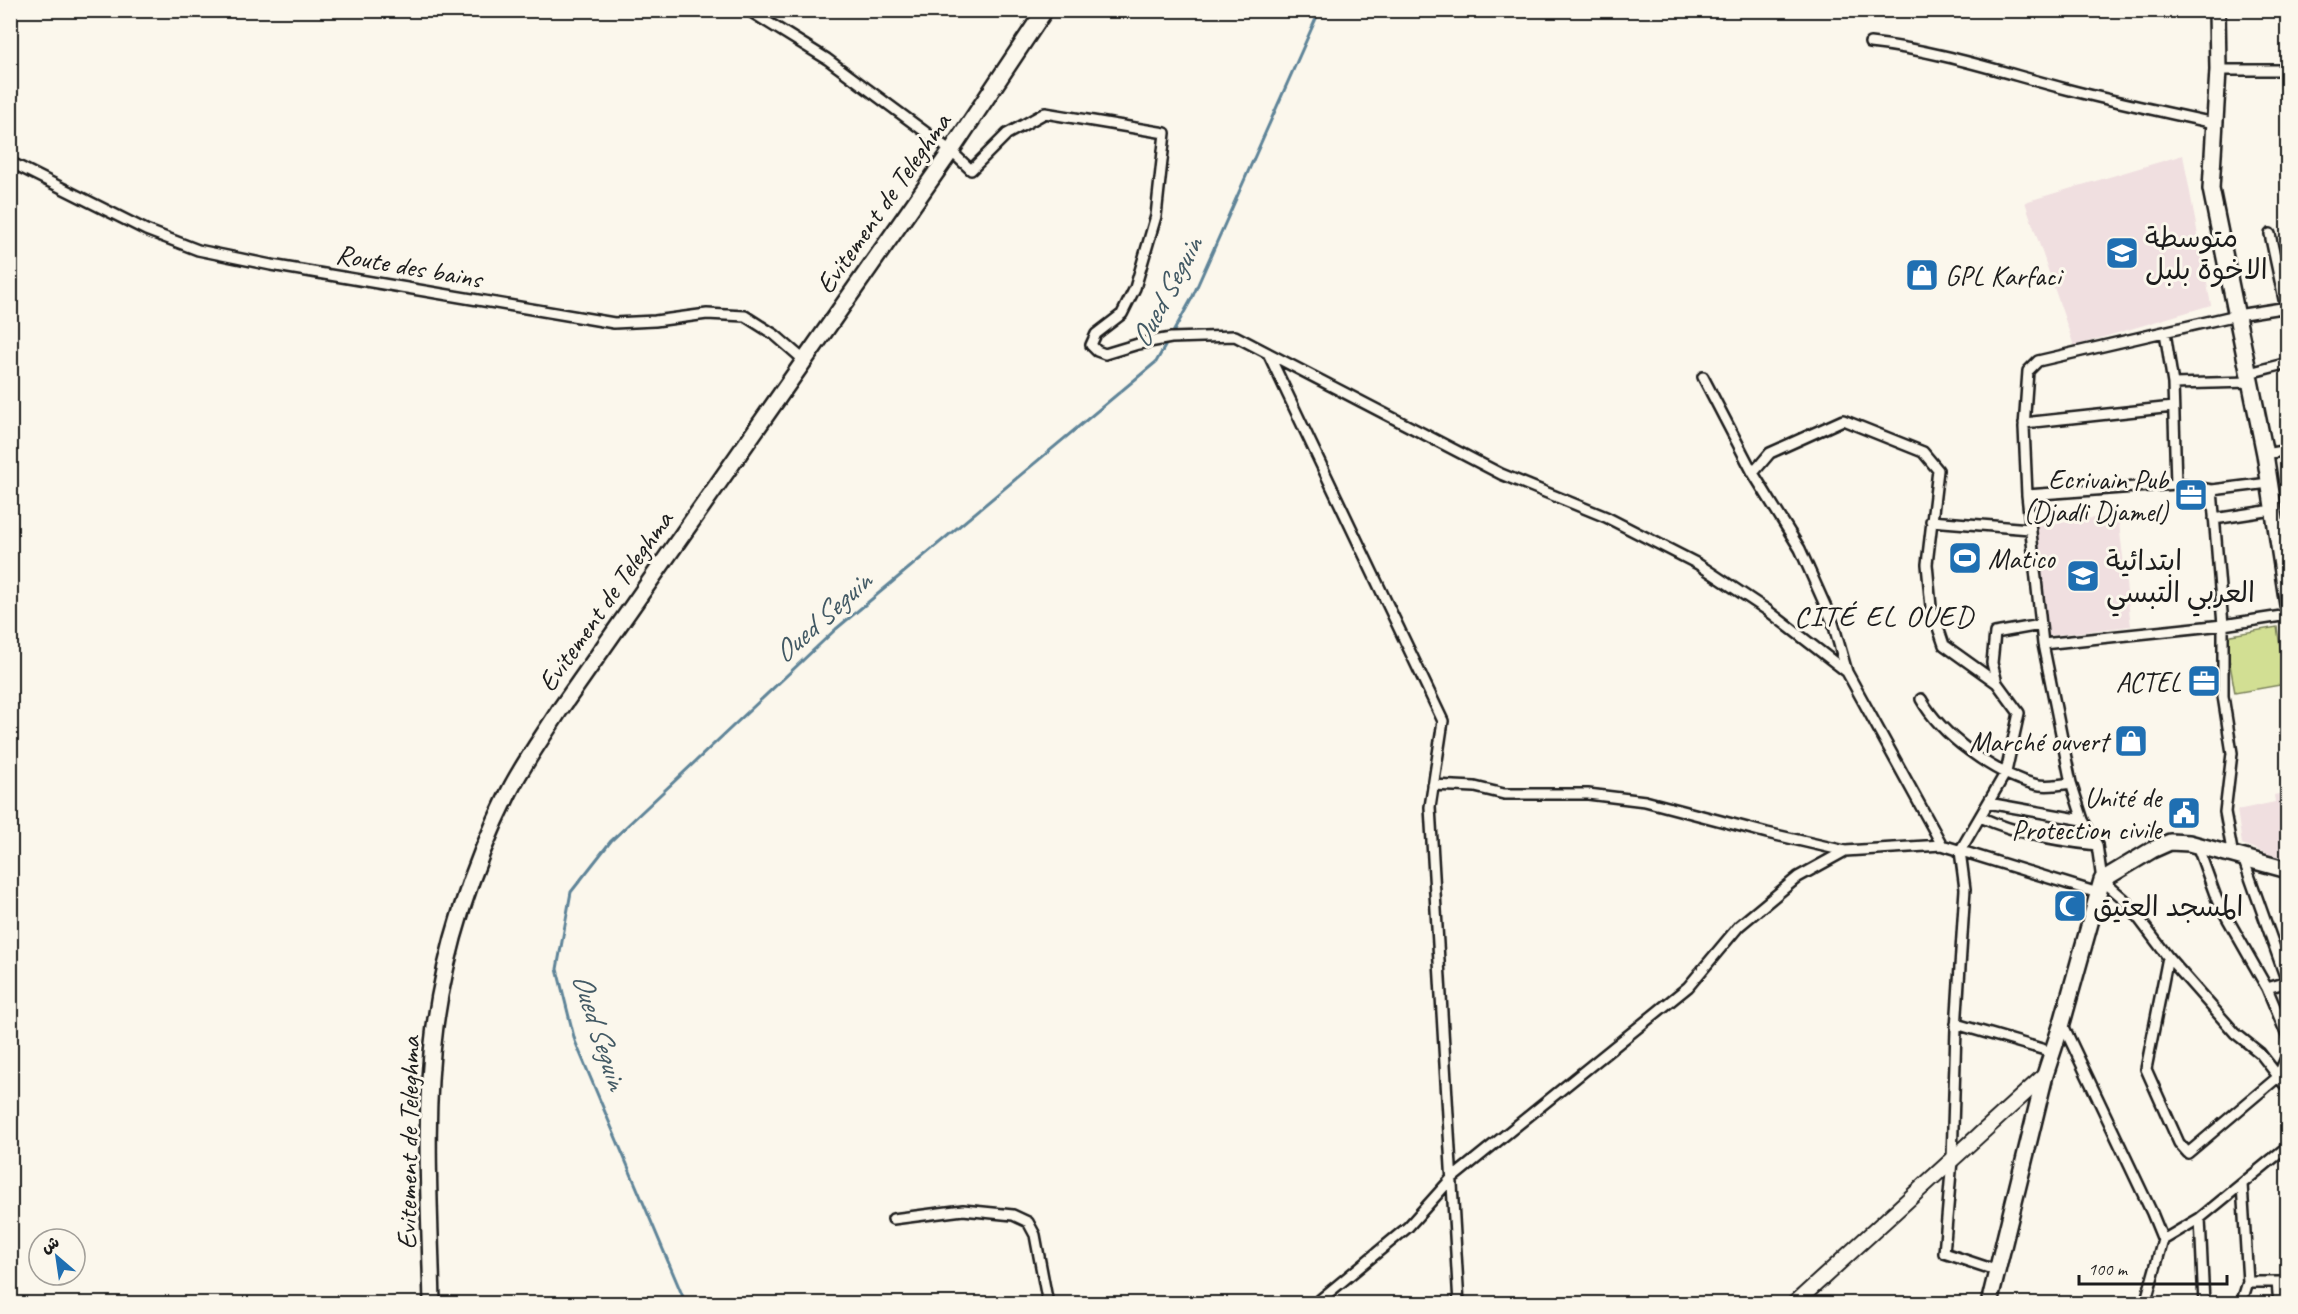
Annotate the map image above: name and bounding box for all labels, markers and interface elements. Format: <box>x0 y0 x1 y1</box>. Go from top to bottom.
street label: Evitement de Teleghma <box>808 104 959 300</box>
place label: متوسطة الاخوة بلبل <box>2145 220 2268 287</box>
water label: Oued Seguin <box>1121 228 1212 354</box>
school or university icon: متوسطة الاخوة بلبل <box>2104 235 2140 271</box>
street label: Route des bains <box>333 236 487 296</box>
shop icon: GPL Karfaci <box>1904 257 1940 293</box>
place label: GPL Karfaci <box>1945 258 2065 293</box>
place label: Ecrivain Pub (Djadli Djamel) <box>2023 462 2170 529</box>
office icon: Ecrivain Pub (Djadli Djamel) <box>2173 477 2209 513</box>
street label: Evitement de Teleghma <box>530 502 681 698</box>
sports icon: Matico <box>1947 540 1983 576</box>
place label: Matico <box>1988 541 2057 576</box>
place label: ابتدائية العربي التبسي <box>2106 543 2255 617</box>
school or university icon: ابتدائية العربي التبسي <box>2065 558 2101 594</box>
water label: Oued Seguin <box>765 561 881 671</box>
district label: CITÉ EL OUED <box>1794 597 1975 635</box>
office icon: ACTEL <box>2186 663 2222 699</box>
place label: ACTEL <box>2116 664 2182 699</box>
shop icon: Marché ouvert <box>2113 723 2149 759</box>
place label: Marché ouvert <box>1969 724 2112 759</box>
place label: Unité de Protection civile <box>2011 780 2163 847</box>
public building icon: Unité de Protection civile <box>2166 795 2202 831</box>
mosque icon: المسجد العتيق <box>2052 888 2088 924</box>
place label: المسجد العتيق <box>2093 889 2244 924</box>
water label: Oued Seguin <box>563 968 637 1096</box>
street label: Evitement de Teleghma <box>389 1035 427 1250</box>
north arrow <box>27 1227 87 1287</box>
text: ش <box>38 1232 63 1258</box>
scale bar <box>2079 1248 2228 1286</box>
text: 100 m <box>2088 1258 2129 1280</box>

